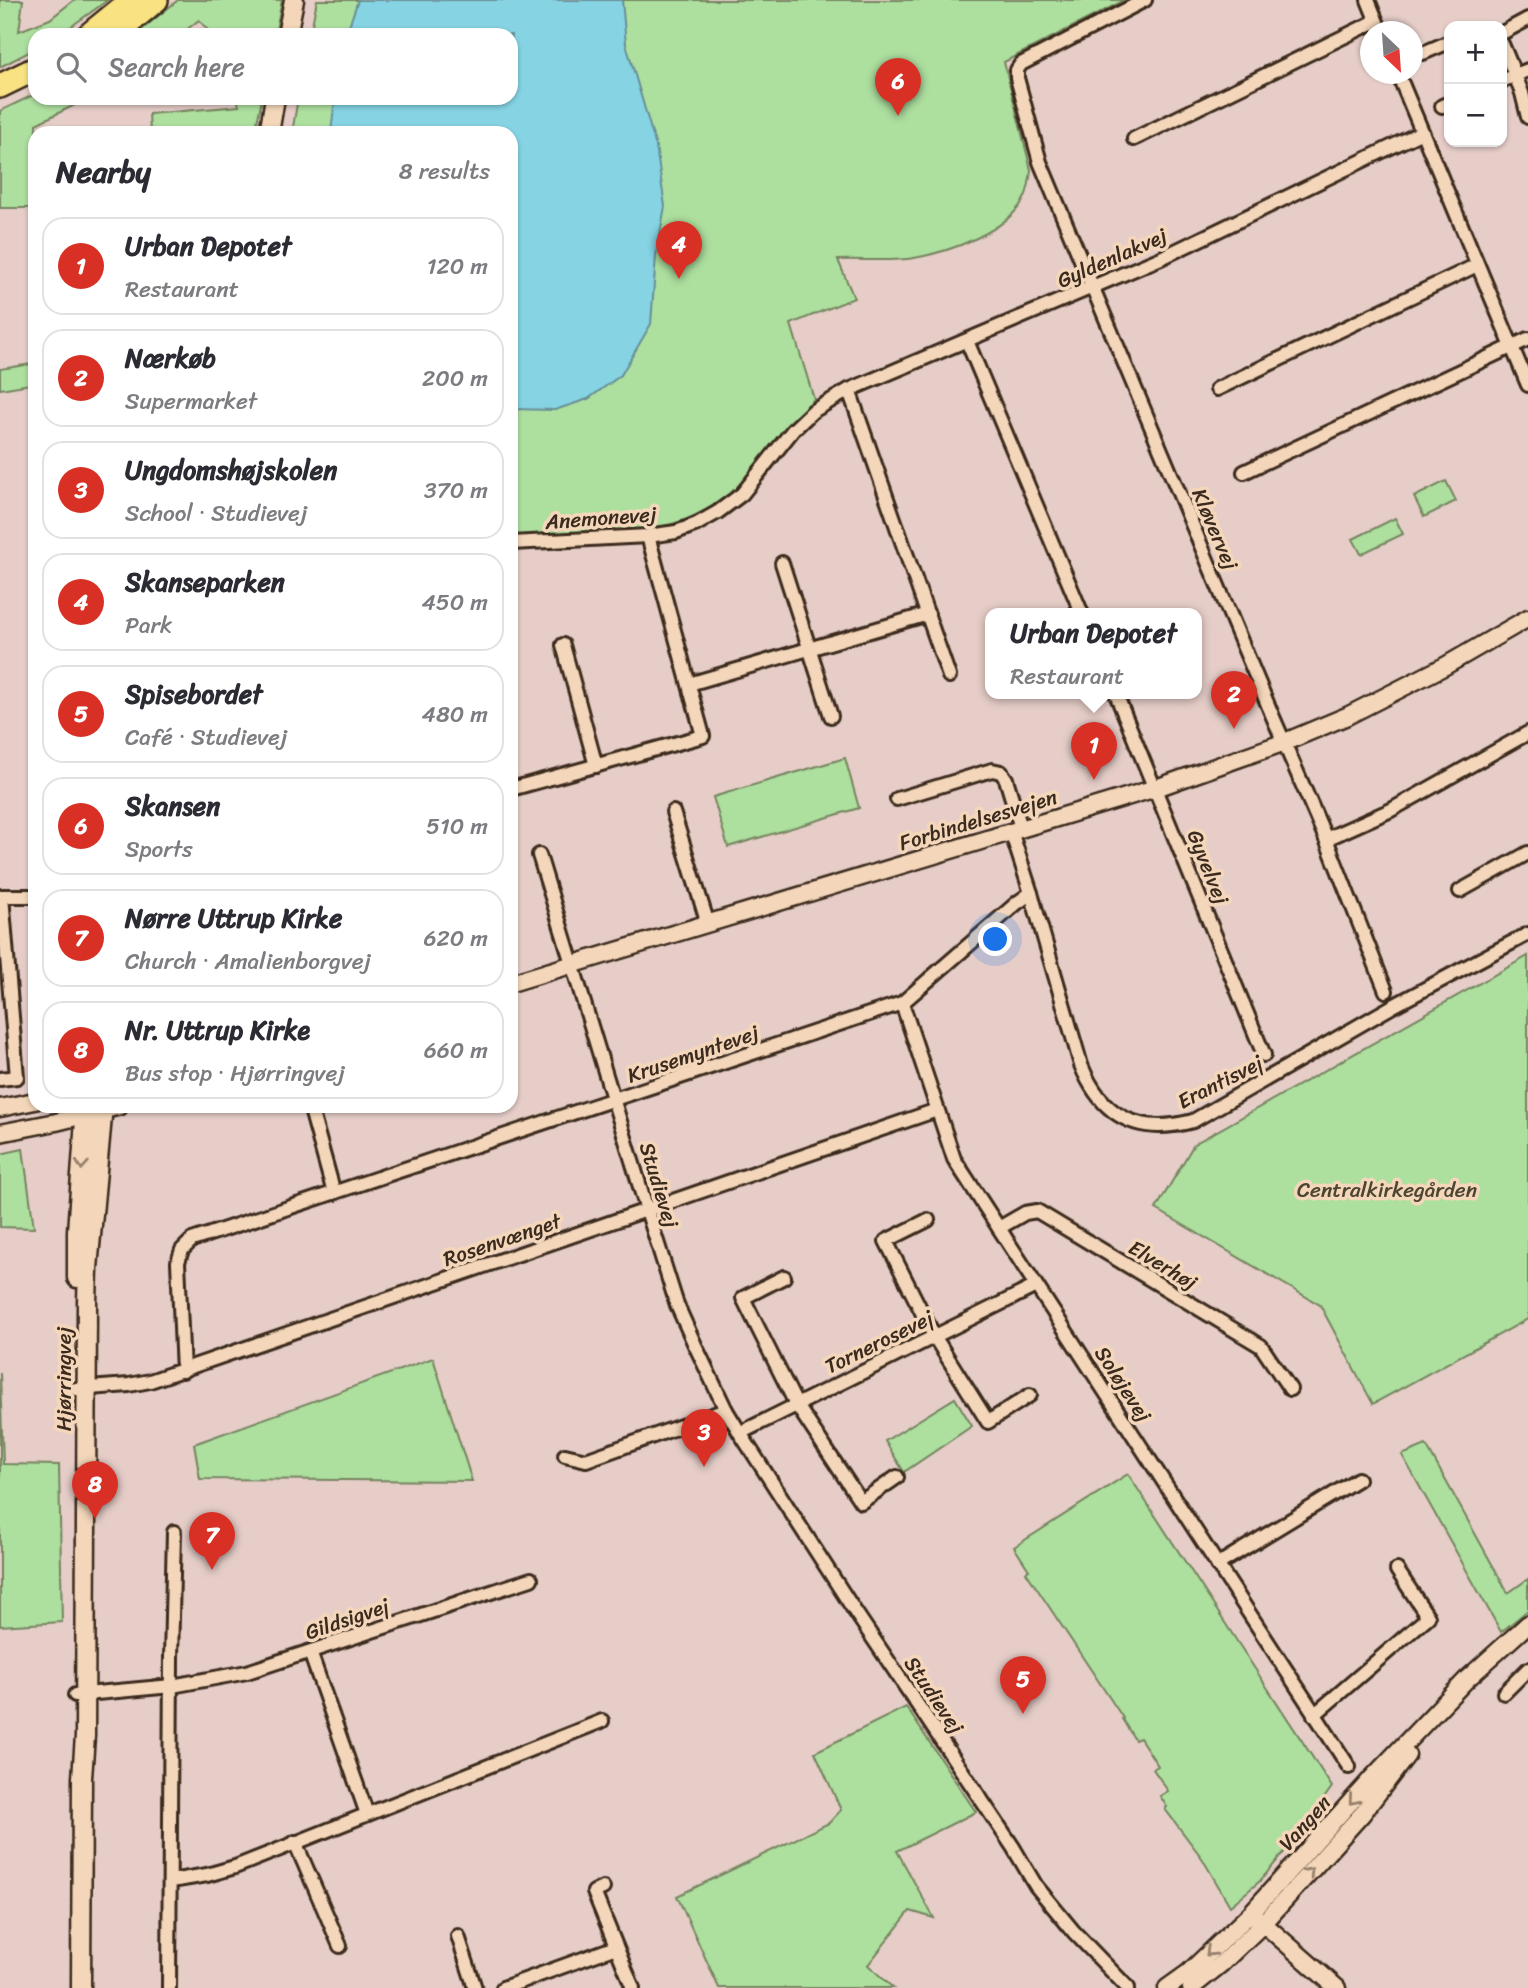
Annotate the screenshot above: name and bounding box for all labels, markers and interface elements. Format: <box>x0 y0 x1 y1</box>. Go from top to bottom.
north arrow <box>1360 21 1423 84</box>
map controls <box>1444 21 1507 147</box>
button: + <box>1444 21 1507 84</box>
search box <box>28 28 518 105</box>
text: Search here <box>108 44 245 90</box>
icon: search <box>52 48 90 86</box>
pin: 6 <box>875 58 921 116</box>
button: − <box>1444 84 1507 147</box>
text: Nearby <box>56 145 151 199</box>
text: 8 results <box>399 151 490 192</box>
street label: Gyldenlakvej <box>1051 217 1174 299</box>
pin: 4 <box>656 221 702 279</box>
text: Urban Depotet <box>125 223 291 269</box>
text: 1 <box>76 246 86 287</box>
text: 120 m <box>427 246 488 287</box>
text: Restaurant <box>125 269 239 310</box>
text: Nærkøb <box>125 335 216 381</box>
text: 2 <box>74 358 88 399</box>
text: 200 m <box>422 358 488 399</box>
text: Supermarket <box>125 381 257 422</box>
text: Ungdomshøjskolen <box>125 447 337 493</box>
text: 3 <box>75 470 87 511</box>
text: 370 m <box>424 470 488 511</box>
street label: Kløvervej <box>1181 482 1249 576</box>
text: School · Studievej <box>125 493 307 534</box>
street label: Anemonevej <box>543 495 658 541</box>
text: Skanseparken <box>125 559 285 605</box>
text: 4 <box>74 582 88 623</box>
text: 450 m <box>421 582 488 623</box>
text: Park <box>125 605 172 646</box>
popup <box>985 608 1202 699</box>
text: Urban Depotet <box>1010 610 1177 656</box>
text: Restaurant <box>1010 656 1124 697</box>
text: Spisebordet <box>125 671 263 717</box>
pin: 2 <box>1211 671 1257 729</box>
text: 5 <box>74 694 88 735</box>
text: 480 m <box>422 694 488 735</box>
text: Café · Studievej <box>125 717 287 758</box>
pin: 1 <box>1071 722 1117 780</box>
street label: Forbindelsesvejen <box>894 778 1062 862</box>
text: Skansen <box>125 783 220 829</box>
text: 6 <box>74 806 88 847</box>
text: 510 m <box>426 806 488 847</box>
street label: Gyvelvej <box>1176 824 1240 910</box>
text: Sports <box>125 829 193 870</box>
text: Nørre Uttrup Kirke <box>125 895 342 941</box>
text: 7 <box>74 918 88 959</box>
text: 620 m <box>423 918 488 959</box>
your location <box>978 922 1012 956</box>
text: Church · Amalienborgvej <box>125 941 371 982</box>
text: Nr. Uttrup Kirke <box>125 1007 310 1053</box>
street label: Krusemyntevej <box>622 1014 764 1094</box>
text: 8 <box>74 1030 88 1071</box>
text: 660 m <box>424 1030 488 1071</box>
street label: Erantisvej <box>1170 1044 1270 1120</box>
text: Bus stop · Hjørringvej <box>125 1053 345 1094</box>
street label: Studievej <box>628 1137 690 1233</box>
one-way arrow <box>74 1160 89 1171</box>
park label: Centralkirkegården <box>1297 1171 1477 1209</box>
street label: Rosenvænget <box>438 1202 568 1278</box>
street label: Elverhøj <box>1121 1229 1205 1301</box>
street label: Tornerosevej <box>818 1299 941 1385</box>
street label: Hjørringvej <box>45 1326 83 1431</box>
street label: Soløjevej <box>1084 1338 1162 1430</box>
pin: 3 <box>681 1409 727 1467</box>
pin: 8 <box>72 1461 118 1519</box>
pin: 7 <box>189 1512 235 1570</box>
street label: Gildsigvej <box>300 1587 395 1651</box>
street label: Studievej <box>894 1648 974 1742</box>
pin: 5 <box>1000 1656 1046 1714</box>
street label: Vangen <box>1269 1786 1341 1860</box>
one-way arrow <box>1349 1791 1361 1804</box>
one-way arrow <box>1301 1867 1313 1880</box>
one-way arrow <box>1205 1944 1218 1956</box>

